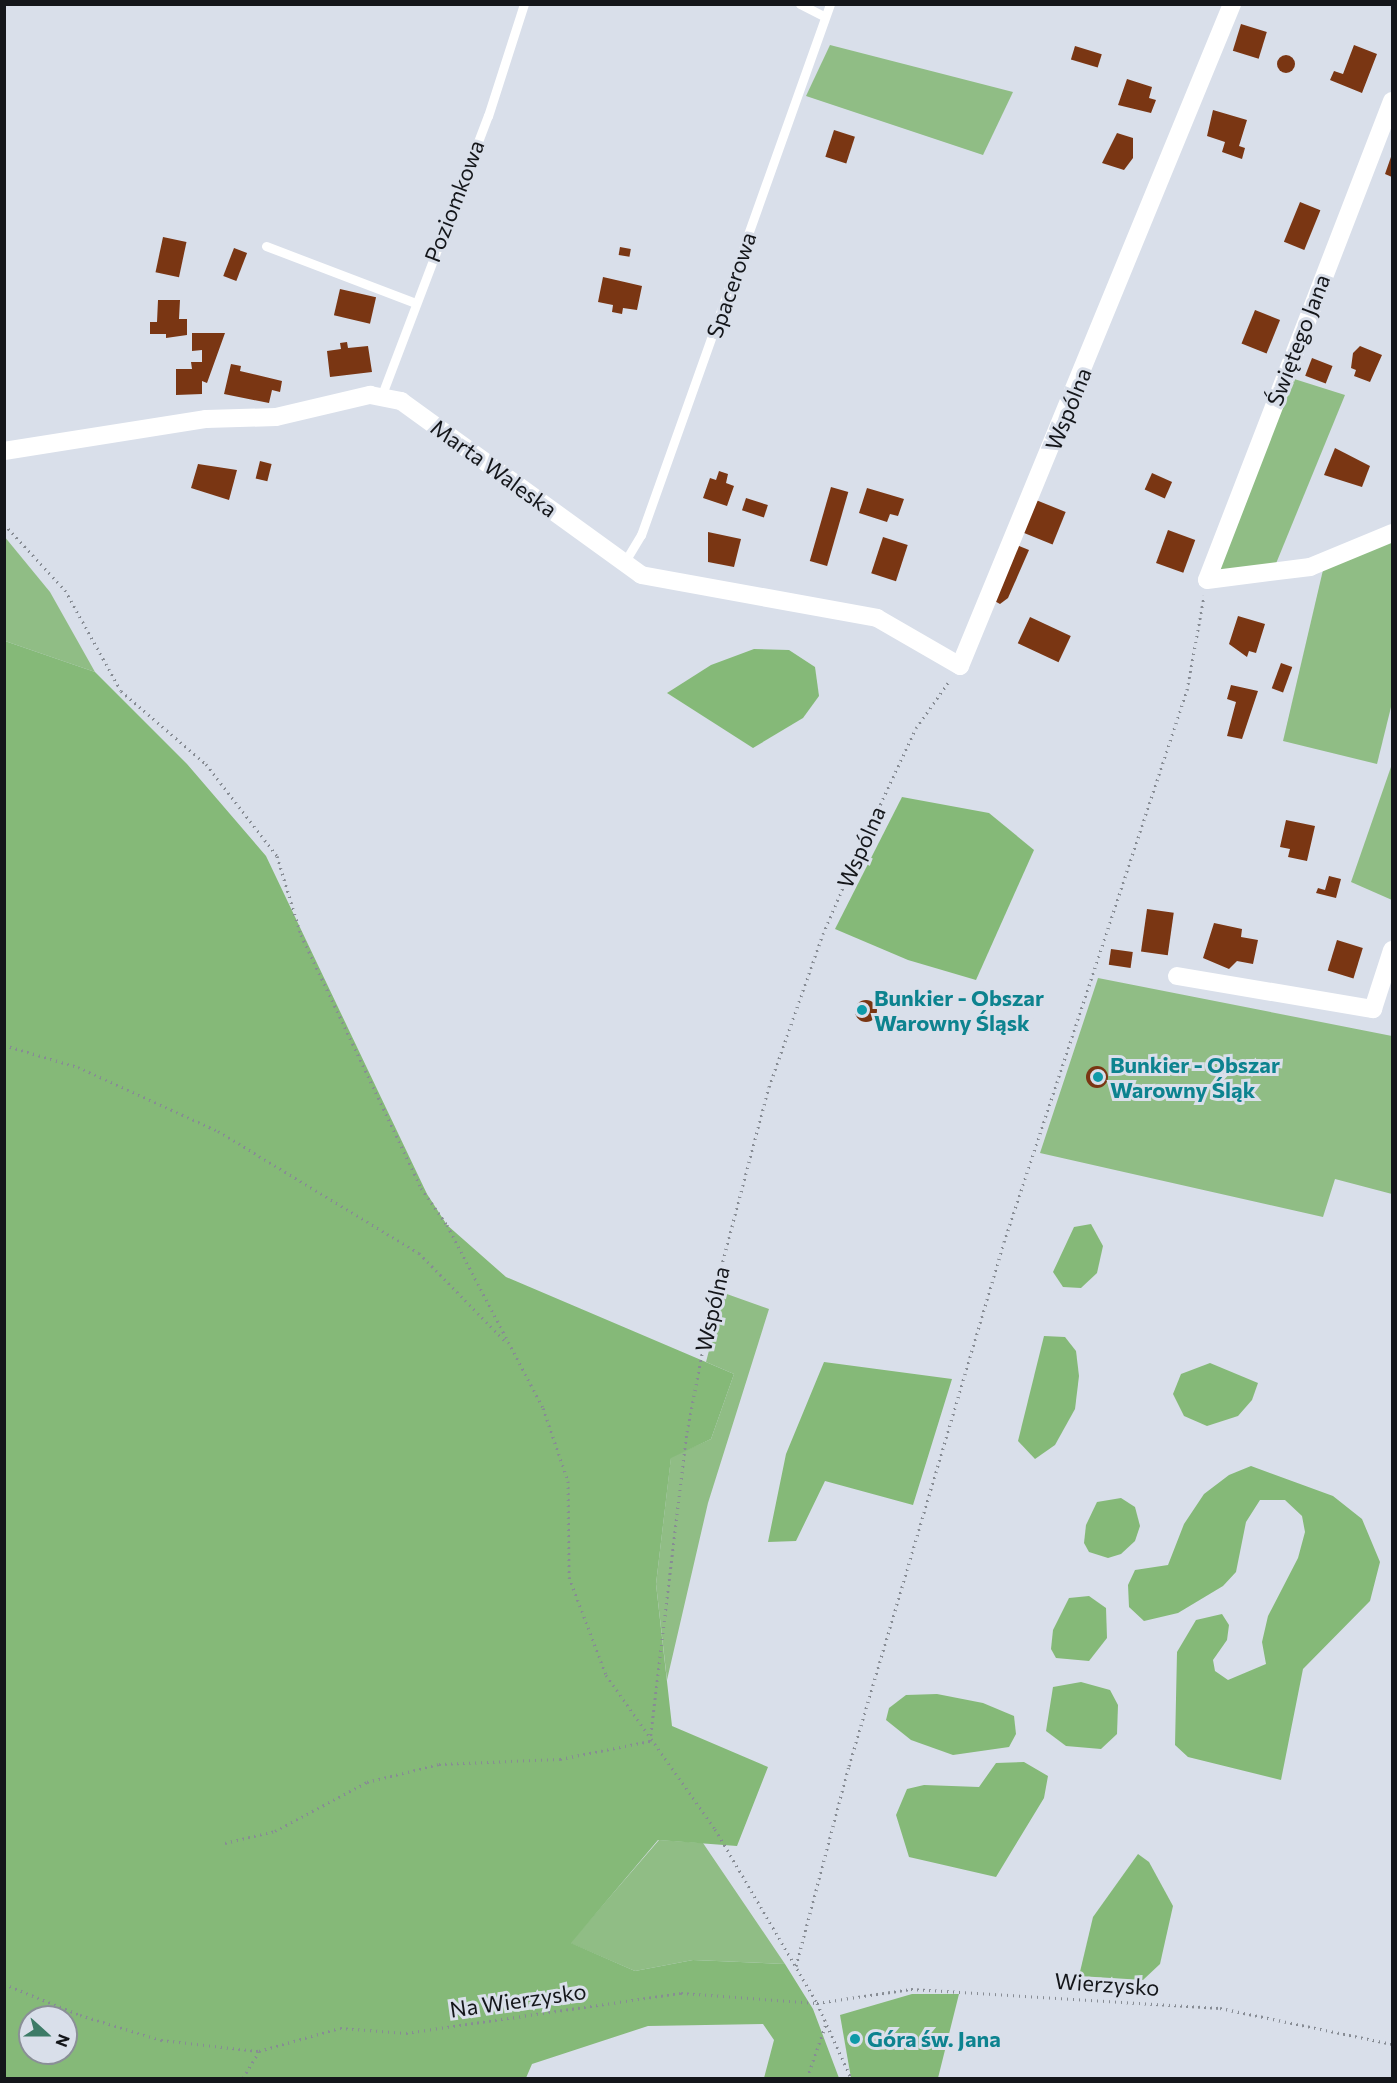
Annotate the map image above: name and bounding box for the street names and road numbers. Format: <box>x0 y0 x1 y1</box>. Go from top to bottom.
street label: Poziomkowa <box>419 136 489 266</box>
street label: Spacerowa <box>701 229 761 341</box>
street label: Świętego Jana <box>1261 271 1335 409</box>
street label: Wspólna <box>1040 364 1096 454</box>
street label: Marta Waleska <box>426 413 562 523</box>
street label: Wspólna <box>831 802 891 892</box>
street label: Wspólna <box>689 1264 735 1354</box>
street label: Wierzysko <box>1054 1967 1160 2001</box>
street label: Na Wierzysko <box>448 1977 588 2023</box>

